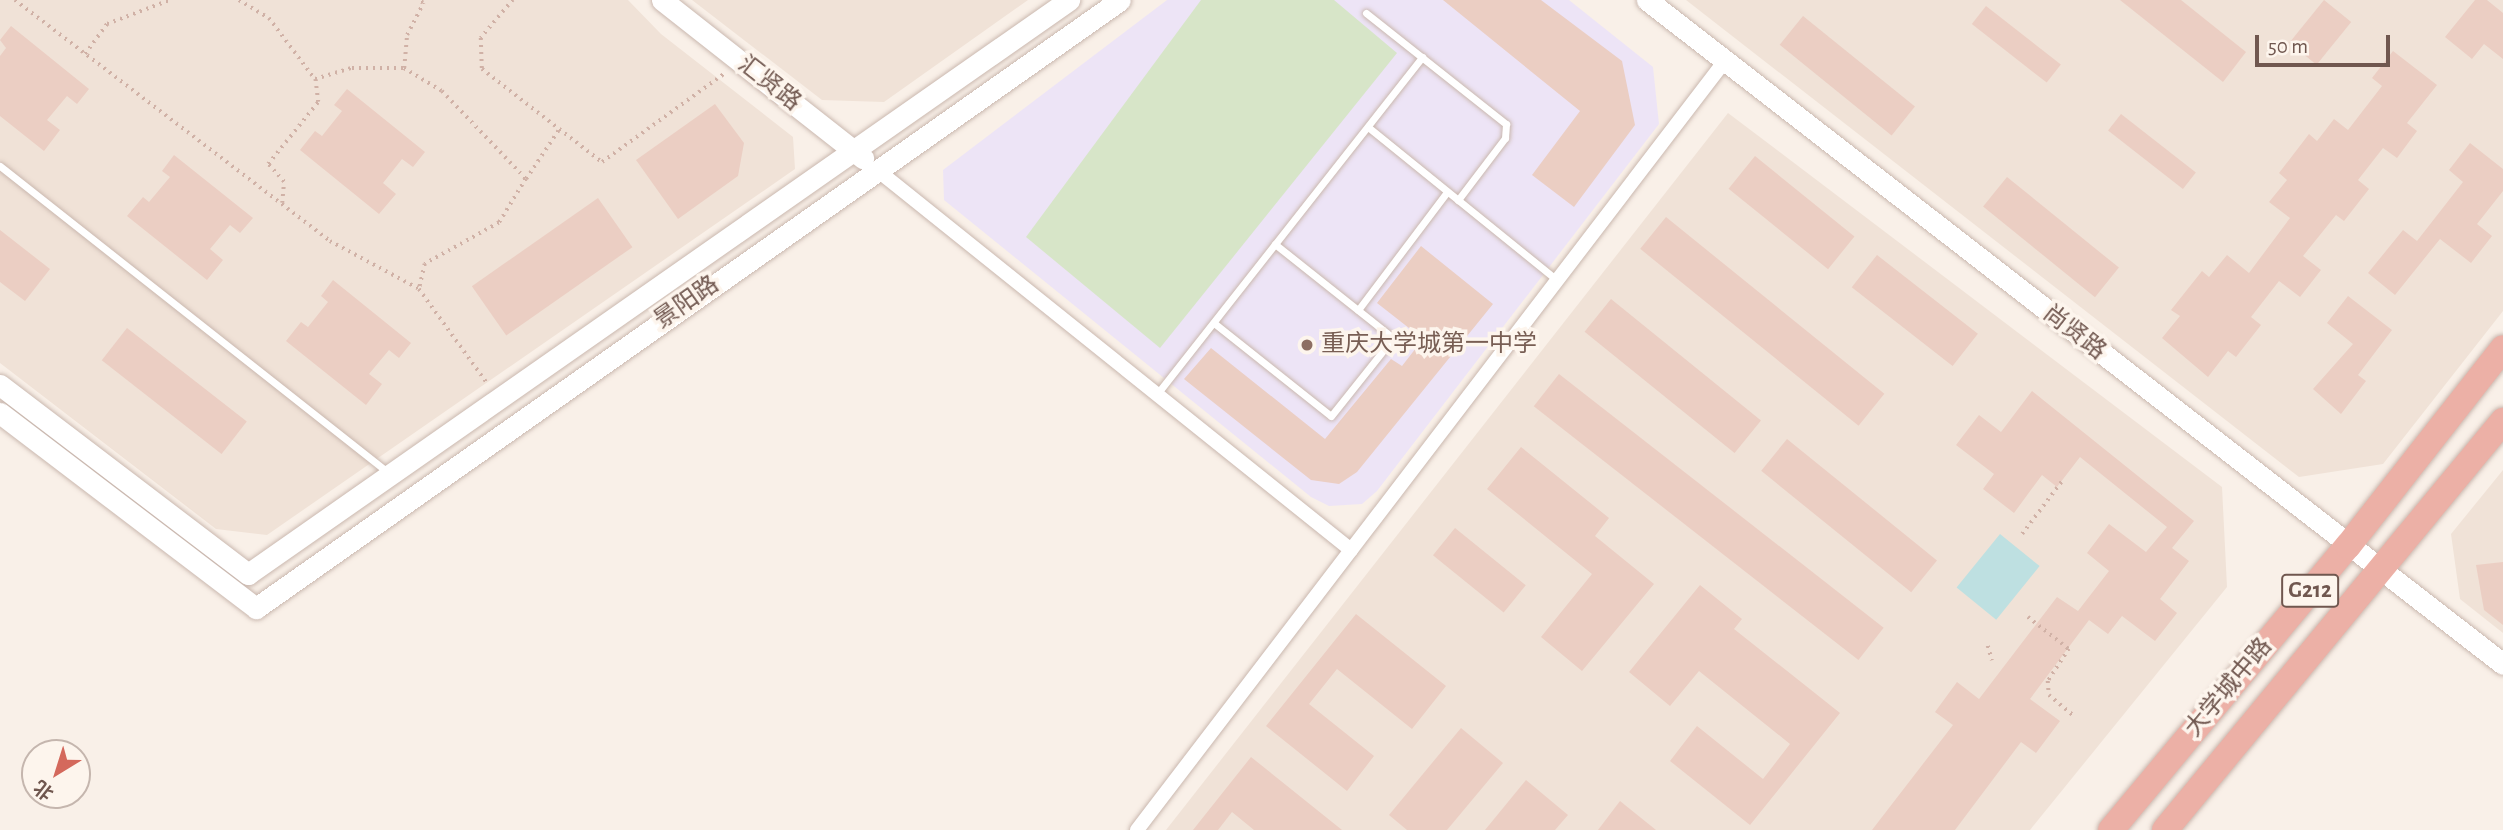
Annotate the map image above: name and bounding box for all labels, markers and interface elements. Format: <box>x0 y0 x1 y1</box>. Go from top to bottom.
scale bar <box>2258 21 2393 65</box>
text: 50 m <box>2268 36 2308 57</box>
street label: 汇贤路 <box>732 50 806 118</box>
street label: 景阳路 <box>649 271 725 335</box>
street label: 尚贤路 <box>2037 299 2111 367</box>
place label: 重庆大学城第一中学 <box>1321 331 1537 359</box>
marker: 重庆大学城第一中学 <box>1299 337 1315 353</box>
road number: G212 <box>2280 572 2340 610</box>
street label: 大学城中路 <box>2179 633 2279 743</box>
north arrow <box>21 739 91 809</box>
text: 北 <box>31 776 57 803</box>

